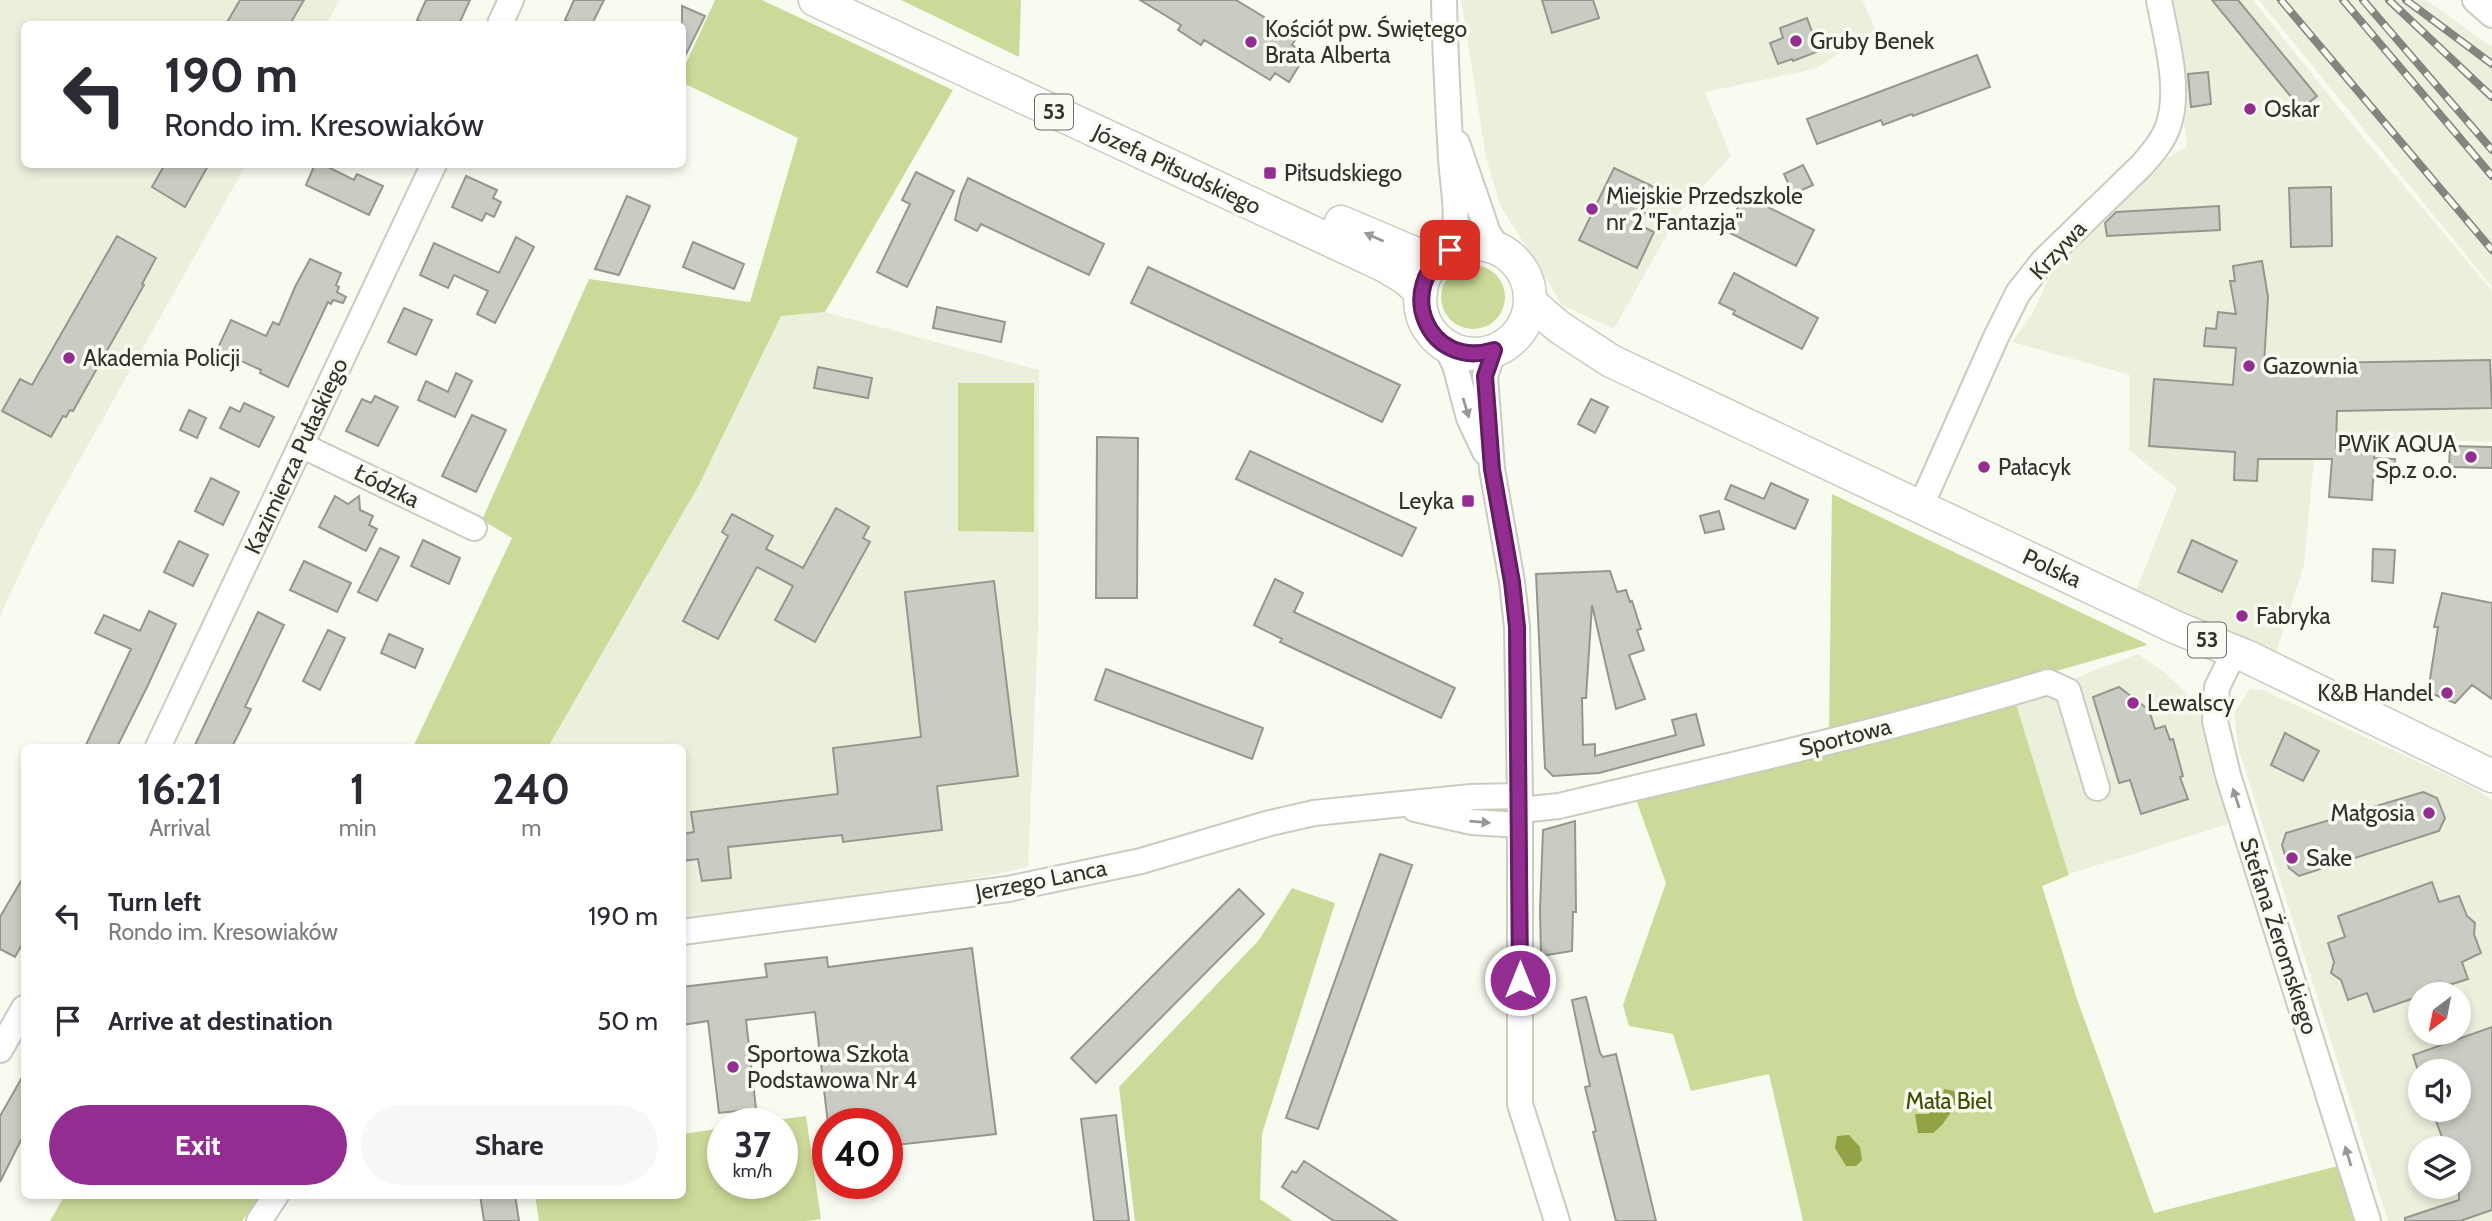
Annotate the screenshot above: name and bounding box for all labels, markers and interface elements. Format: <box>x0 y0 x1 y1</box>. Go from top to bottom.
place label: Kościół pw. Świętego Brata Alberta <box>1265 15 1467 69</box>
place label: Gruby Benek <box>1810 27 1935 55</box>
marker: Gruby Benek <box>1788 33 1804 49</box>
marker: Kościół pw. Świętego Brata Alberta <box>1243 34 1259 50</box>
text: 190 m <box>164 45 298 104</box>
icon: left <box>49 49 140 140</box>
road number: 53 <box>1035 94 1073 130</box>
place label: Oskar <box>2264 95 2320 123</box>
marker: Oskar <box>2242 101 2258 117</box>
text: Rondo im. Kresowiaków <box>164 105 484 144</box>
street label: Józefa Piłsudskiego <box>1088 117 1266 220</box>
place label: Piłsudskiego <box>1284 159 1402 187</box>
marker: Piłsudskiego <box>1262 165 1278 181</box>
place label: Miejskie Przedszkole nr 2 "Fantazja" <box>1606 182 1803 236</box>
marker: Miejskie Przedszkole nr 2 "Fantazja" <box>1584 201 1600 217</box>
street label: Krzywa <box>2024 215 2092 285</box>
pin <box>1420 220 1480 280</box>
one-way arrow <box>1363 231 1384 242</box>
icon: arrive <box>1431 231 1469 269</box>
place label: Akademia Policji <box>83 344 240 372</box>
marker: Akademia Policji <box>61 350 77 366</box>
place label: Gazownia <box>2263 352 2358 380</box>
street label: Kazimierza Pułaskiego <box>238 354 354 558</box>
marker: Gazownia <box>2241 358 2257 374</box>
one-way arrow <box>1462 397 1472 418</box>
place label: PWiK AQUA Sp.z o.o. <box>2337 430 2457 484</box>
marker: PWiK AQUA Sp.z o.o. <box>2463 449 2479 465</box>
place label: Pałacyk <box>1998 453 2071 481</box>
street label: Łódzka <box>350 458 424 514</box>
marker: Pałacyk <box>1976 459 1992 475</box>
place label: Leyka <box>1398 487 1454 515</box>
marker: Leyka <box>1460 493 1476 509</box>
street label: Polska <box>2018 542 2086 594</box>
place label: Fabryka <box>2256 602 2331 630</box>
marker: Fabryka <box>2234 608 2250 624</box>
road number: 53 <box>2188 622 2226 658</box>
place label: K&B Handel <box>2317 679 2434 707</box>
marker: K&B Handel <box>2439 685 2455 701</box>
place label: Lewalscy <box>2147 689 2235 717</box>
marker: Lewalscy <box>2125 695 2141 711</box>
street label: Sportowa <box>1796 712 1894 762</box>
text: 16:21 <box>137 763 223 815</box>
text: 1 <box>350 763 365 815</box>
text: 240 <box>492 763 570 815</box>
one-way arrow <box>2230 788 2240 809</box>
place label: Małgosia <box>2330 799 2415 827</box>
marker: Małgosia <box>2421 805 2437 821</box>
text: Arrival <box>149 814 210 842</box>
text: min <box>339 814 377 842</box>
text: m <box>521 814 541 842</box>
one-way arrow <box>1469 817 1491 828</box>
street label: Stefana Żeromskiego <box>2234 834 2324 1038</box>
place label: Sake <box>2306 844 2352 872</box>
marker: Sake <box>2284 850 2300 866</box>
street label: Jerzego Lanca <box>972 854 1109 907</box>
text: Turn left <box>108 886 201 918</box>
icon: left <box>49 897 87 935</box>
text: 190 m <box>588 900 658 932</box>
text: Rondo im. Kresowiaków <box>108 918 338 946</box>
position arrow <box>1483 943 1557 1017</box>
north arrow <box>2408 982 2471 1045</box>
map controls <box>2408 982 2471 1199</box>
icon: arrive <box>49 1002 87 1040</box>
text: Arrive at destination <box>108 1005 333 1037</box>
text: 50 m <box>597 1005 658 1037</box>
place label: Sportowa Szkoła Podstawowa Nr 4 <box>747 1040 917 1094</box>
marker: Sportowa Szkoła Podstawowa Nr 4 <box>725 1059 741 1075</box>
button: sound <box>2408 1059 2471 1122</box>
park label: Mała Biel <box>1906 1087 1993 1115</box>
button: Exit <box>49 1105 347 1185</box>
button: Share <box>361 1105 658 1185</box>
speed limit sign: 40 <box>812 1108 903 1199</box>
text: 37 <box>734 1123 771 1166</box>
button: layers <box>2408 1136 2471 1199</box>
one-way arrow <box>2342 1145 2352 1166</box>
text: km/h <box>733 1160 772 1182</box>

